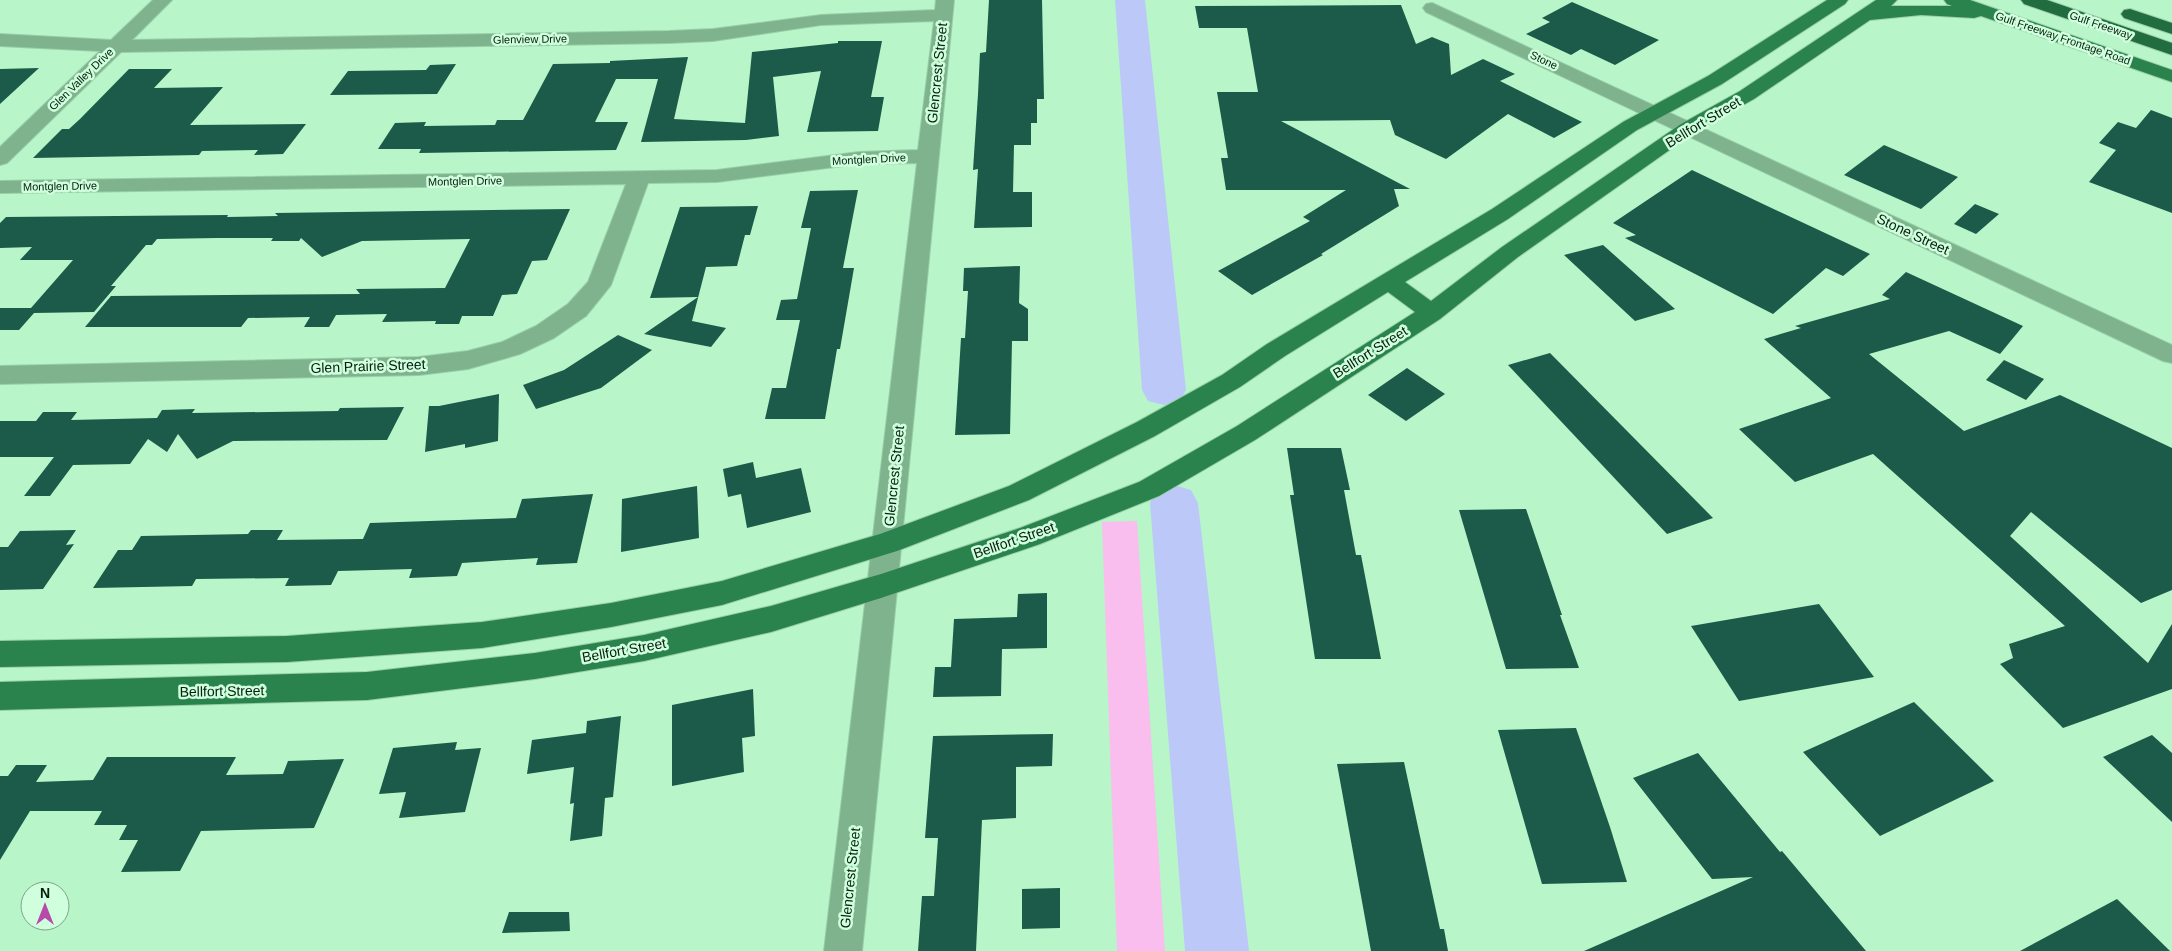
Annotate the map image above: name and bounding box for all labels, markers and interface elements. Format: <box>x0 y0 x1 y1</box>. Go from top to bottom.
street label: Gulf Freeway Frontage Road <box>1994 9 2132 67</box>
street label: Gulf Freeway <box>2068 9 2134 41</box>
street label: Glencrest Street <box>924 22 950 124</box>
street label: Glenview Drive <box>493 32 567 46</box>
street label: Glen Valley Drive <box>47 45 115 113</box>
street label: Stone <box>1528 48 1560 72</box>
street label: Bellfort Street <box>1663 93 1744 151</box>
street label: Montglen Drive <box>832 151 906 167</box>
street label: Montglen Drive <box>428 174 502 188</box>
street label: Montglen Drive <box>23 179 97 193</box>
street label: Stone Street <box>1874 210 1952 258</box>
street label: Bellfort Street <box>1330 323 1410 381</box>
street label: Glen Prairie Street <box>310 356 426 376</box>
street label: Glencrest Street <box>881 425 907 527</box>
street label: Bellfort Street <box>971 519 1057 561</box>
street label: Bellfort Street <box>581 635 667 665</box>
street label: Bellfort Street <box>179 682 265 700</box>
street label: Glencrest Street <box>837 827 863 929</box>
north arrow <box>20 881 70 931</box>
text: N <box>40 885 50 901</box>

